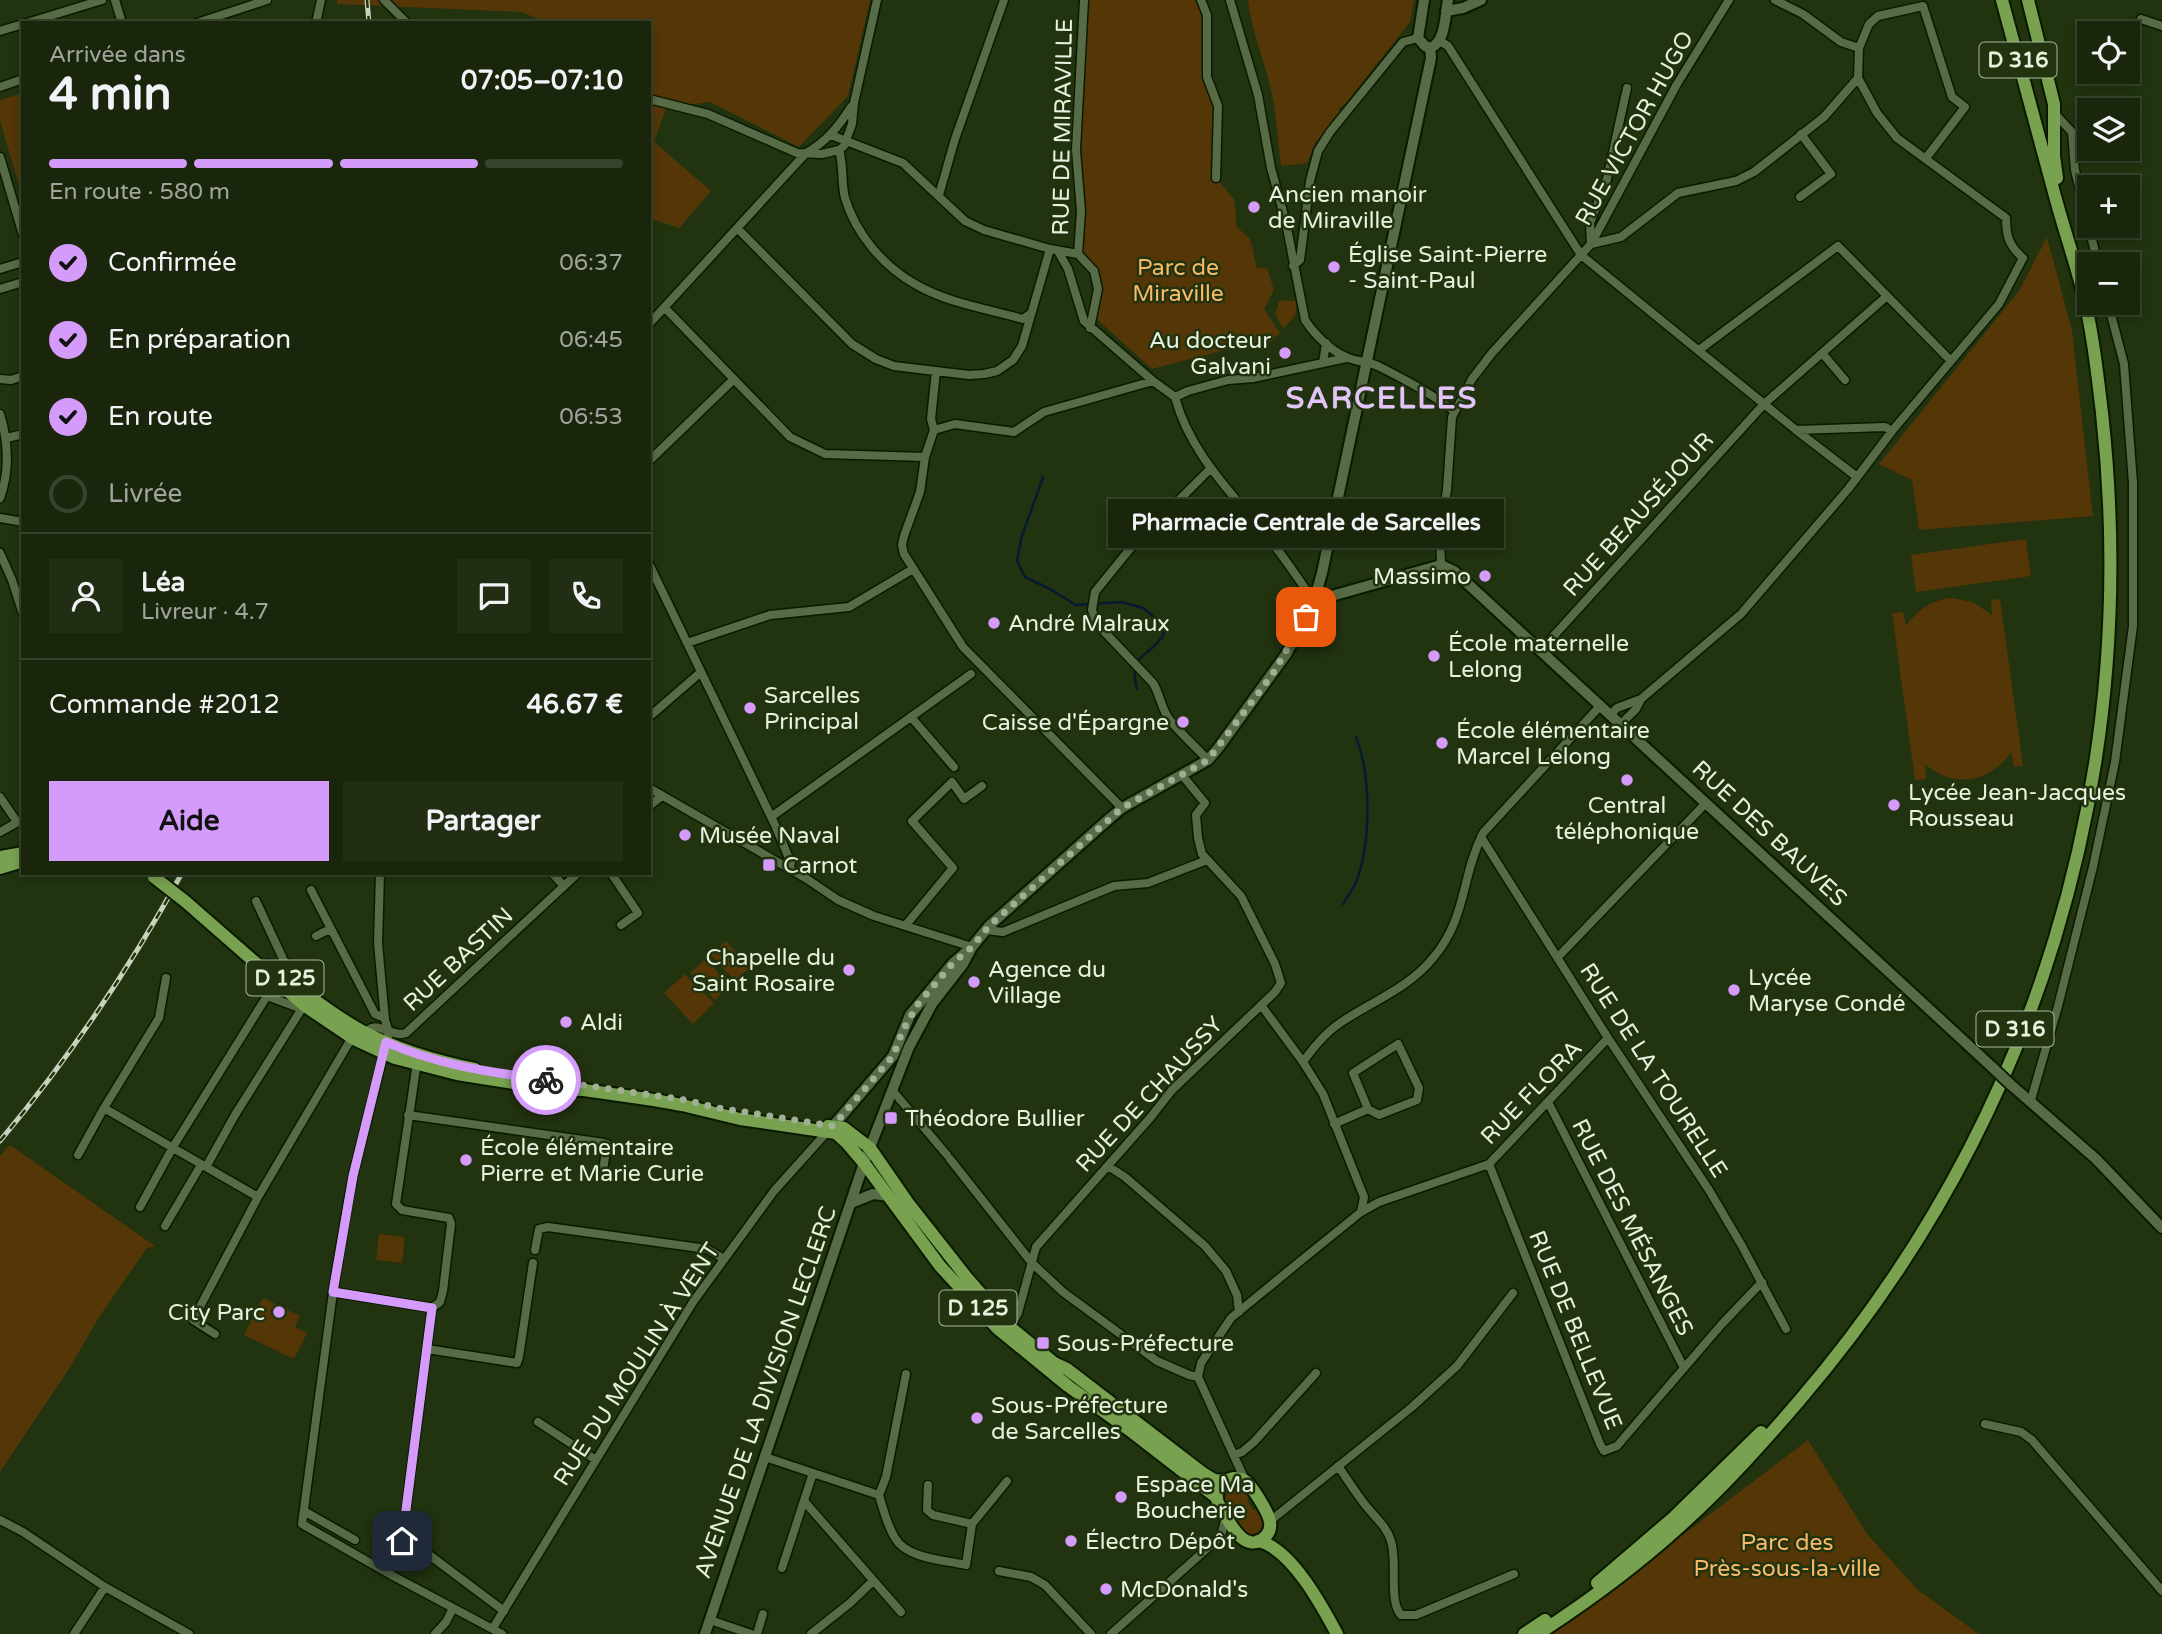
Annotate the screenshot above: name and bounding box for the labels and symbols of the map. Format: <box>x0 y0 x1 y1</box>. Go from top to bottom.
street label: RUE DE MIRAVILLE <box>1047 18 1079 236</box>
street label: RUE VICTOR HUGO <box>1570 26 1700 231</box>
road number: D 316 <box>1980 42 2056 78</box>
place label: Ancien manoir de Miraville <box>1268 181 1427 235</box>
marker: Ancien manoir de Miraville <box>1246 199 1262 215</box>
place label: Église Saint-Pierre - Saint-Paul <box>1348 241 1547 295</box>
park label: Parc de Miraville <box>1132 254 1224 308</box>
marker: Église Saint-Pierre - Saint-Paul <box>1326 259 1342 275</box>
place label: Au docteur Galvani <box>1149 327 1271 381</box>
marker: Au docteur Galvani <box>1277 345 1293 361</box>
district label: SARCELLES <box>1286 380 1478 417</box>
street label: RUE BEAUSÉJOUR <box>1558 427 1720 603</box>
callout: Pharmacie Centrale de Sarcelles <box>1108 498 1504 547</box>
place label: Massimo <box>1373 563 1471 591</box>
marker: Massimo <box>1477 568 1493 584</box>
pin <box>1276 587 1336 647</box>
place label: André Malraux <box>1008 610 1170 638</box>
marker: André Malraux <box>986 615 1002 631</box>
place label: École maternelle Lelong <box>1448 630 1629 684</box>
marker: École maternelle Lelong <box>1426 648 1442 664</box>
place label: Sarcelles Principal <box>764 682 860 736</box>
marker: Sarcelles Principal <box>742 700 758 716</box>
place label: Caisse d'Épargne <box>982 709 1169 737</box>
marker: Caisse d'Épargne <box>1175 714 1191 730</box>
place label: École élémentaire Marcel Lelong <box>1456 717 1650 771</box>
marker: École élémentaire Marcel Lelong <box>1434 735 1450 751</box>
street label: RUE DES BAUVES <box>1686 755 1853 913</box>
marker: Central téléphonique <box>1619 772 1635 788</box>
place label: Lycée Jean-Jacques Rousseau <box>1908 779 2126 833</box>
place label: Central téléphonique <box>1555 792 1699 846</box>
marker: Lycée Jean-Jacques Rousseau <box>1886 797 1902 813</box>
place label: Musée Naval <box>699 822 840 850</box>
marker: Musée Naval <box>677 827 693 843</box>
place label: Carnot <box>783 852 858 880</box>
marker: Carnot <box>761 857 777 873</box>
street label: RUE BASTIN <box>398 902 519 1018</box>
place label: Chapelle du Saint Rosaire <box>692 944 835 998</box>
place label: Agence du Village <box>988 956 1106 1010</box>
street label: RUE DE LA TOURELLE <box>1573 958 1733 1183</box>
road number: D 125 <box>246 960 324 996</box>
marker: Chapelle du Saint Rosaire <box>841 962 857 978</box>
place label: Lycée Maryse Condé <box>1748 964 1905 1018</box>
marker: Agence du Village <box>966 974 982 990</box>
marker: Lycée Maryse Condé <box>1726 982 1742 998</box>
place label: Aldi <box>580 1009 623 1037</box>
street label: RUE DE CHAUSSY <box>1070 1011 1229 1178</box>
road number: D 316 <box>1976 1012 2054 1046</box>
marker: Aldi <box>558 1014 574 1030</box>
street label: RUE FLORA <box>1475 1035 1588 1151</box>
courier <box>511 1045 581 1115</box>
place label: Théodore Bullier <box>905 1105 1085 1133</box>
marker: Théodore Bullier <box>883 1110 899 1126</box>
street label: RUE DES MÉSANGES <box>1565 1114 1699 1341</box>
place label: École élémentaire Pierre et Marie Curie <box>480 1134 704 1188</box>
marker: École élémentaire Pierre et Marie Curie <box>458 1152 474 1168</box>
street label: AVENUE DE LA DIVISION LECLERC <box>689 1203 843 1582</box>
street label: RUE DE BELLEVUE <box>1522 1227 1628 1434</box>
street label: RUE DU MOULIN À VENT <box>548 1238 726 1491</box>
road number: D 125 <box>940 1290 1016 1326</box>
place label: City Parc <box>168 1299 265 1327</box>
marker: City Parc <box>271 1304 287 1320</box>
place label: Sous-Préfecture <box>1057 1330 1234 1358</box>
marker: Sous-Préfecture <box>1035 1335 1051 1351</box>
place label: Sous-Préfecture de Sarcelles <box>991 1392 1168 1446</box>
marker: Sous-Préfecture de Sarcelles <box>969 1410 985 1426</box>
place label: Espace Ma Boucherie <box>1135 1471 1254 1525</box>
marker: Espace Ma Boucherie <box>1113 1489 1129 1505</box>
pin <box>372 1511 432 1571</box>
place label: Électro Dépôt <box>1085 1528 1235 1556</box>
park label: Parc des Près-sous-la-ville <box>1694 1529 1880 1583</box>
marker: Électro Dépôt <box>1063 1533 1079 1549</box>
place label: McDonald's <box>1120 1576 1248 1604</box>
marker: McDonald's <box>1098 1581 1114 1597</box>

